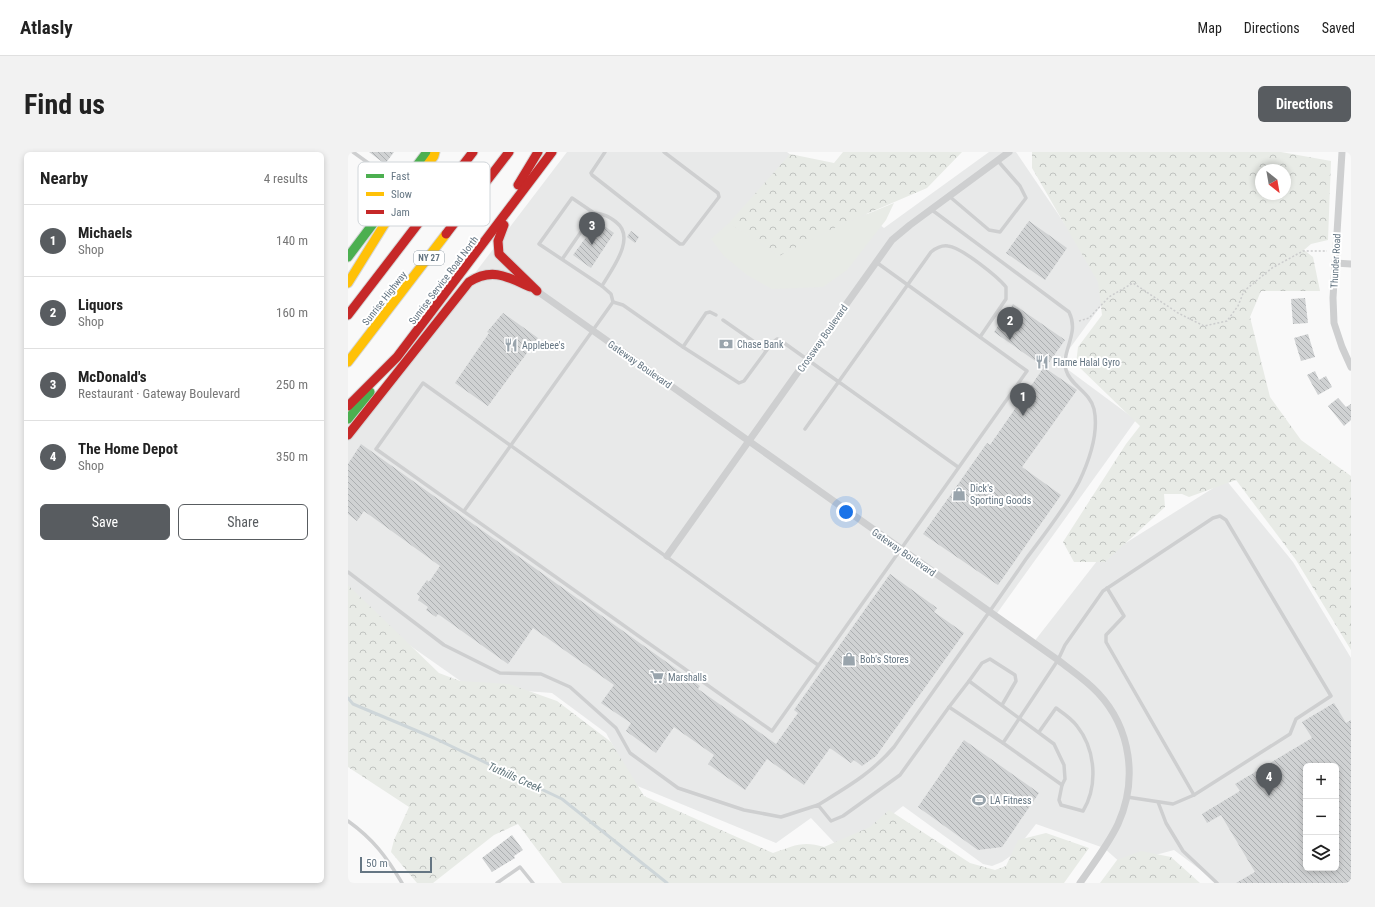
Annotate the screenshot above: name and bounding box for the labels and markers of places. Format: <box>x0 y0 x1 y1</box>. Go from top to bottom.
pin: 3 <box>579 212 605 245</box>
pin: 2 <box>997 307 1023 340</box>
bank icon: Chase Bank <box>718 336 734 352</box>
restaurant icon: Applebee's <box>503 337 519 353</box>
place label: Chase Bank <box>737 339 784 350</box>
place label: Applebee's <box>522 340 565 351</box>
restaurant icon: Flame Halal Gyro <box>1034 354 1050 370</box>
place label: Flame Halal Gyro <box>1053 357 1120 368</box>
pin: 1 <box>1010 383 1036 416</box>
place label: Dick's Sporting Goods <box>970 483 1032 506</box>
shop icon: Dick's Sporting Goods <box>951 486 967 502</box>
shop icon: Bob's Stores <box>841 651 857 667</box>
place label: Bob's Stores <box>860 654 909 665</box>
supermarket icon: Marshalls <box>649 669 665 685</box>
place label: Marshalls <box>668 672 707 683</box>
pin: 4 <box>1256 763 1282 796</box>
sports icon: LA Fitness <box>971 792 987 808</box>
place label: LA Fitness <box>990 795 1032 806</box>

